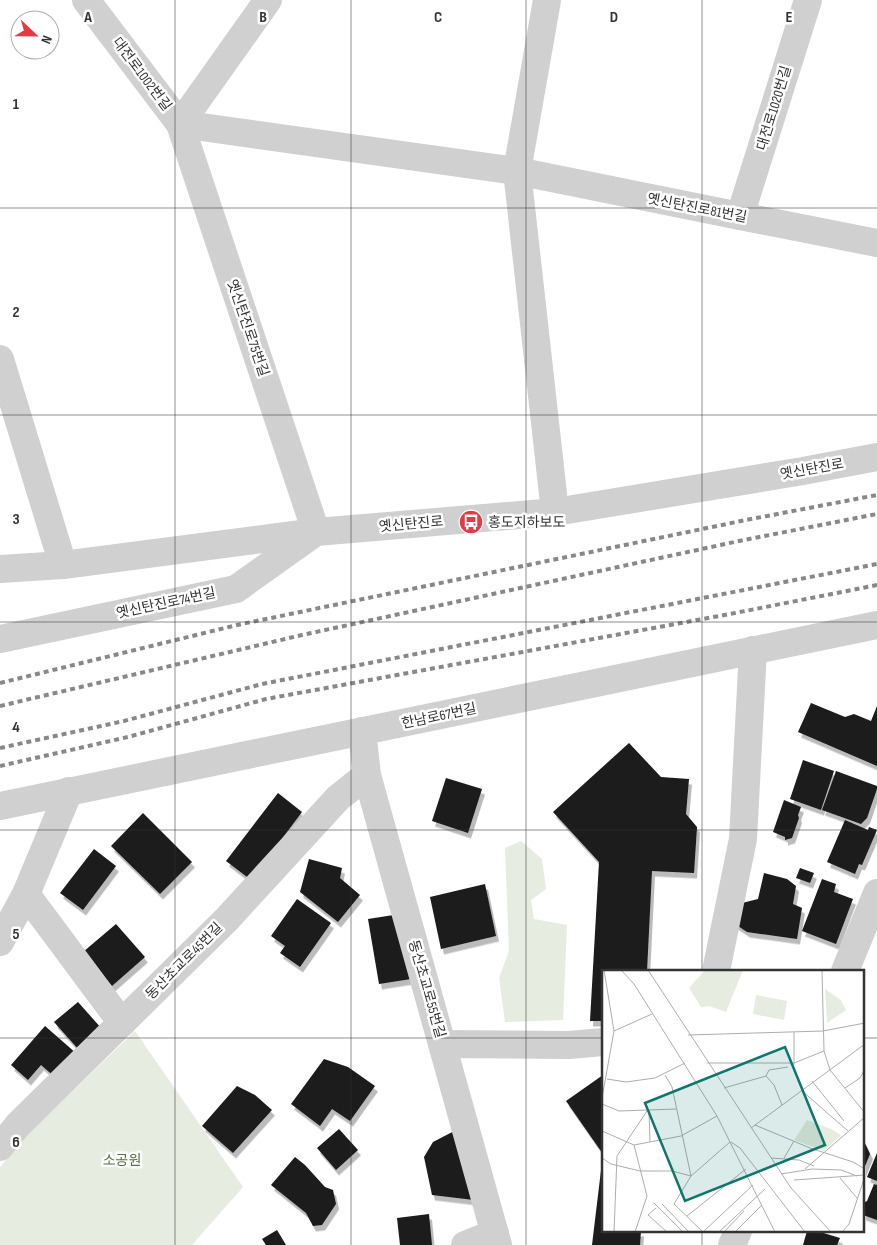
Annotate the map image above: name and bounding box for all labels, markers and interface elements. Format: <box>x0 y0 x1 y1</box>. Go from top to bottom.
text: A <box>83 8 92 27</box>
text: B <box>259 8 267 27</box>
text: C <box>434 8 442 27</box>
text: D <box>610 8 618 27</box>
text: E <box>786 8 793 27</box>
north arrow <box>10 10 60 60</box>
text: N <box>37 33 56 46</box>
street label: 대전로1002번길 <box>109 34 175 114</box>
street label: 대전로1020번길 <box>753 64 795 152</box>
text: 1 <box>13 95 20 114</box>
street label: 옛신탄진로81번길 <box>646 190 748 226</box>
street label: 옛신탄진로75번길 <box>223 277 273 379</box>
text: 2 <box>12 303 20 322</box>
street label: 옛신탄진로 <box>779 455 845 483</box>
bus stop icon: 홍도지하보도 <box>458 509 484 535</box>
text: 3 <box>12 510 20 529</box>
street label: 옛신탄진로 <box>378 513 444 535</box>
place label: 홍도지하보도 <box>488 514 565 531</box>
street label: 옛신탄진로74번길 <box>115 584 217 622</box>
street label: 한남로67번길 <box>400 700 478 732</box>
text: 4 <box>12 718 20 737</box>
street label: 동산초교로45번길 <box>142 919 226 1003</box>
text: 5 <box>12 925 20 944</box>
street label: 동산초교로55번길 <box>405 938 449 1040</box>
inset map <box>602 970 864 1232</box>
text: 6 <box>12 1133 20 1152</box>
park label: 소공원 <box>103 1152 141 1169</box>

